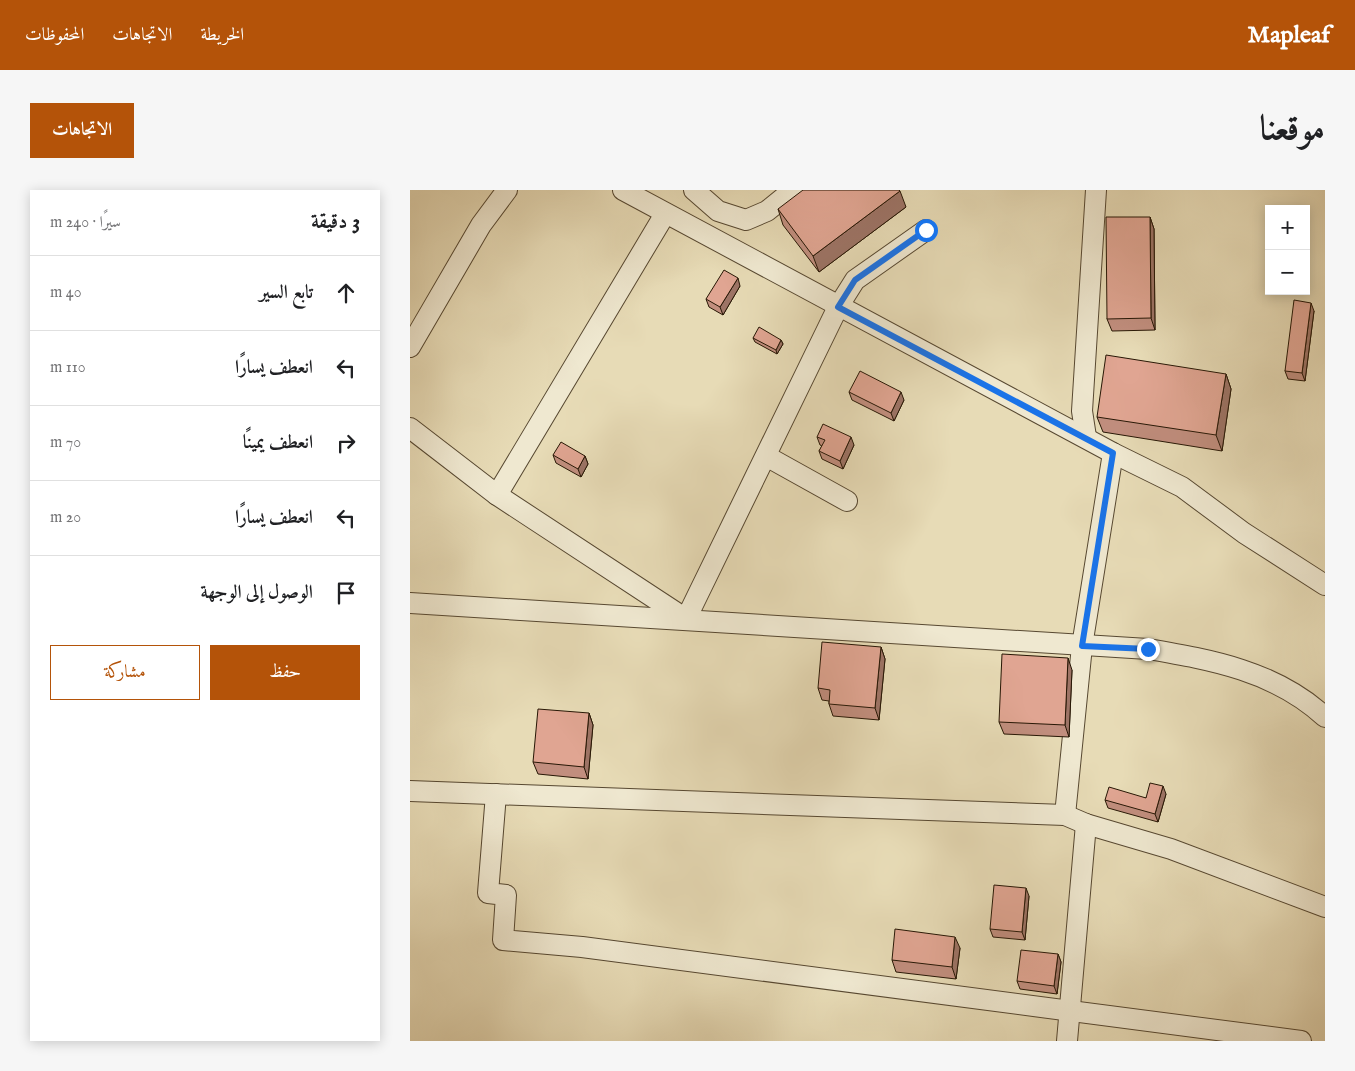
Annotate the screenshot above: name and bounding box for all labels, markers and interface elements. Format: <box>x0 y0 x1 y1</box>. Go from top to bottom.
text: Mapleaf <box>1248 20 1330 51</box>
text: المحفوظات <box>25 24 84 47</box>
text: الاتجاهات <box>112 24 172 47</box>
text: الخريطة <box>200 24 244 47</box>
button: الاتجاهات <box>30 103 134 158</box>
text: موقعنا <box>1260 107 1325 152</box>
map controls <box>1265 205 1310 295</box>
button: + <box>1265 205 1310 250</box>
text: 3 دقيقة <box>311 209 360 236</box>
text: سيرًا · 240 m <box>50 213 121 233</box>
route start <box>915 219 938 242</box>
button: − <box>1265 250 1310 295</box>
icon: ahead <box>332 279 360 307</box>
text: تابع السير <box>259 281 313 305</box>
text: 40 m <box>50 283 82 303</box>
icon: left <box>332 354 360 382</box>
text: انعطف يسارًا <box>235 356 313 380</box>
text: 110 m <box>50 358 86 378</box>
icon: right <box>332 429 360 457</box>
text: انعطف يمينًا <box>243 431 313 455</box>
text: 70 m <box>50 433 81 453</box>
icon: left <box>332 504 360 532</box>
text: انعطف يسارًا <box>235 506 313 530</box>
text: 20 m <box>50 508 81 528</box>
icon: arrive <box>332 579 360 607</box>
text: الوصول إلى الوجهة <box>201 581 313 605</box>
route end <box>1137 638 1160 661</box>
button: مشاركة <box>50 645 200 700</box>
button: حفظ <box>210 645 360 700</box>

